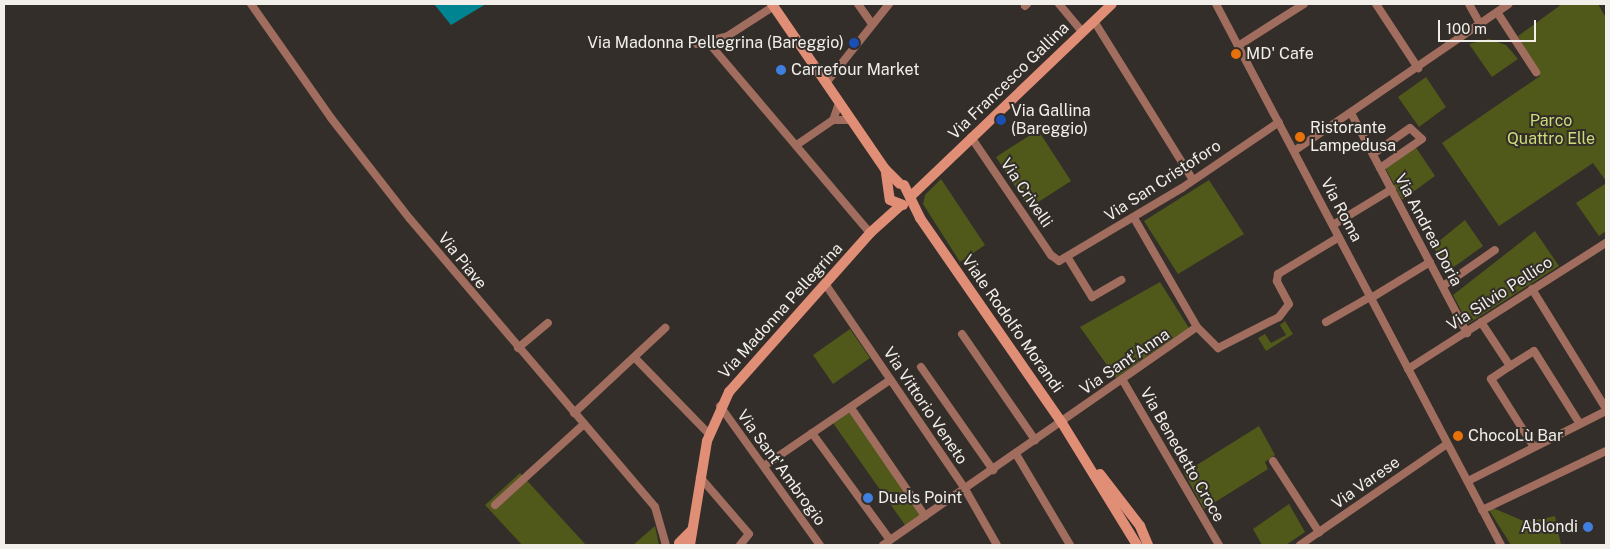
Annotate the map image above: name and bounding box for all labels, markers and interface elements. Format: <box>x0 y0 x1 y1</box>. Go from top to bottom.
scale bar <box>1440 10 1538 42</box>
street label: Via Francesco Gallina <box>945 18 1073 144</box>
text: 100 m <box>1446 20 1487 37</box>
place label: Via Madonna Pellegrina (Bareggio) <box>587 33 844 53</box>
marker: Via Madonna Pellegrina (Bareggio) <box>848 37 860 49</box>
place label: MD' Cafe <box>1246 44 1314 64</box>
marker: MD' Cafe <box>1230 48 1242 60</box>
place label: Carrefour Market <box>791 60 919 80</box>
marker: Carrefour Market <box>775 64 787 76</box>
place label: Via Gallina (Bareggio) <box>1011 101 1091 139</box>
park label: Parco Quattro Elle <box>1507 111 1595 149</box>
marker: Via Gallina (Bareggio) <box>995 114 1007 126</box>
place label: Ristorante Lampedusa <box>1310 118 1396 156</box>
marker: Ristorante Lampedusa <box>1294 131 1306 143</box>
street label: Via San Cristoforo <box>1101 136 1225 226</box>
street label: Via Crivelli <box>996 155 1056 231</box>
street label: Via Andrea Doria <box>1390 170 1466 290</box>
street label: Via Roma <box>1316 175 1366 245</box>
street label: Via Piave <box>433 229 491 293</box>
street label: Via Madonna Pellegrina <box>715 239 847 383</box>
street label: Viale Rodolfo Morandi <box>957 252 1067 396</box>
street label: Via Silvio Pellico <box>1444 253 1556 335</box>
street label: Via Sant'Anna <box>1076 325 1174 399</box>
street label: Via Vittorio Veneto <box>878 343 972 469</box>
street label: Via Benedetto Croce <box>1136 384 1228 526</box>
street label: Via Sant'Ambrogio <box>733 406 829 530</box>
place label: ChocoLù Bar <box>1468 426 1563 446</box>
marker: ChocoLù Bar <box>1452 430 1464 442</box>
street label: Via Varese <box>1328 453 1404 513</box>
place label: Duels Point <box>878 488 962 508</box>
marker: Duels Point <box>862 492 874 504</box>
place label: Ablondi <box>1521 517 1578 537</box>
marker: Ablondi <box>1582 521 1594 533</box>

